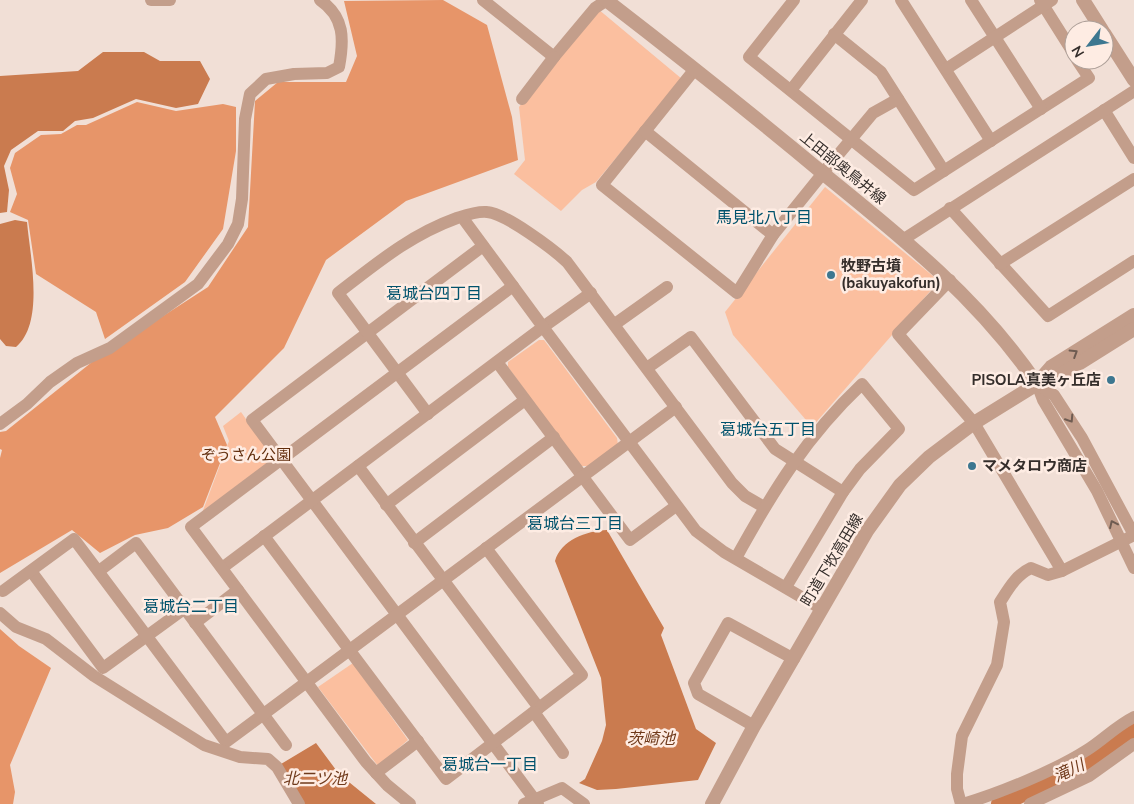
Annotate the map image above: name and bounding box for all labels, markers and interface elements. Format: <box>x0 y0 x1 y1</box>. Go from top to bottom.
north arrow <box>1064 20 1114 70</box>
text: N <box>1067 42 1089 61</box>
street label: 上田部奥鳥井線 <box>796 127 890 209</box>
district label: 馬見北八丁目 <box>716 207 812 229</box>
place label: 牧野古墳 (bakuyakofun) <box>841 256 941 293</box>
marker: 牧野古墳 (bakuyakofun) <box>825 269 837 281</box>
district label: 葛城台四丁目 <box>386 283 482 305</box>
one-way arrow <box>1068 349 1077 359</box>
place label: PISOLA真美ヶ丘店 <box>971 370 1101 390</box>
marker: PISOLA真美ヶ丘店 <box>1105 374 1117 386</box>
one-way arrow <box>1063 413 1073 422</box>
district label: 葛城台五丁目 <box>720 419 816 441</box>
park label: ぞうさん公園 <box>201 445 291 465</box>
place label: マメタロウ商店 <box>982 456 1087 476</box>
marker: マメタロウ商店 <box>966 460 978 472</box>
street label: 町道下牧高田線 <box>796 510 868 610</box>
district label: 葛城台三丁目 <box>527 513 623 535</box>
one-way arrow <box>1109 520 1120 529</box>
district label: 葛城台二丁目 <box>143 596 239 618</box>
water label: 茨崎池 <box>627 728 677 750</box>
water label: 滝川 <box>1050 753 1090 788</box>
district label: 葛城台一丁目 <box>442 754 538 776</box>
water label: 北二ツ池 <box>283 768 349 790</box>

